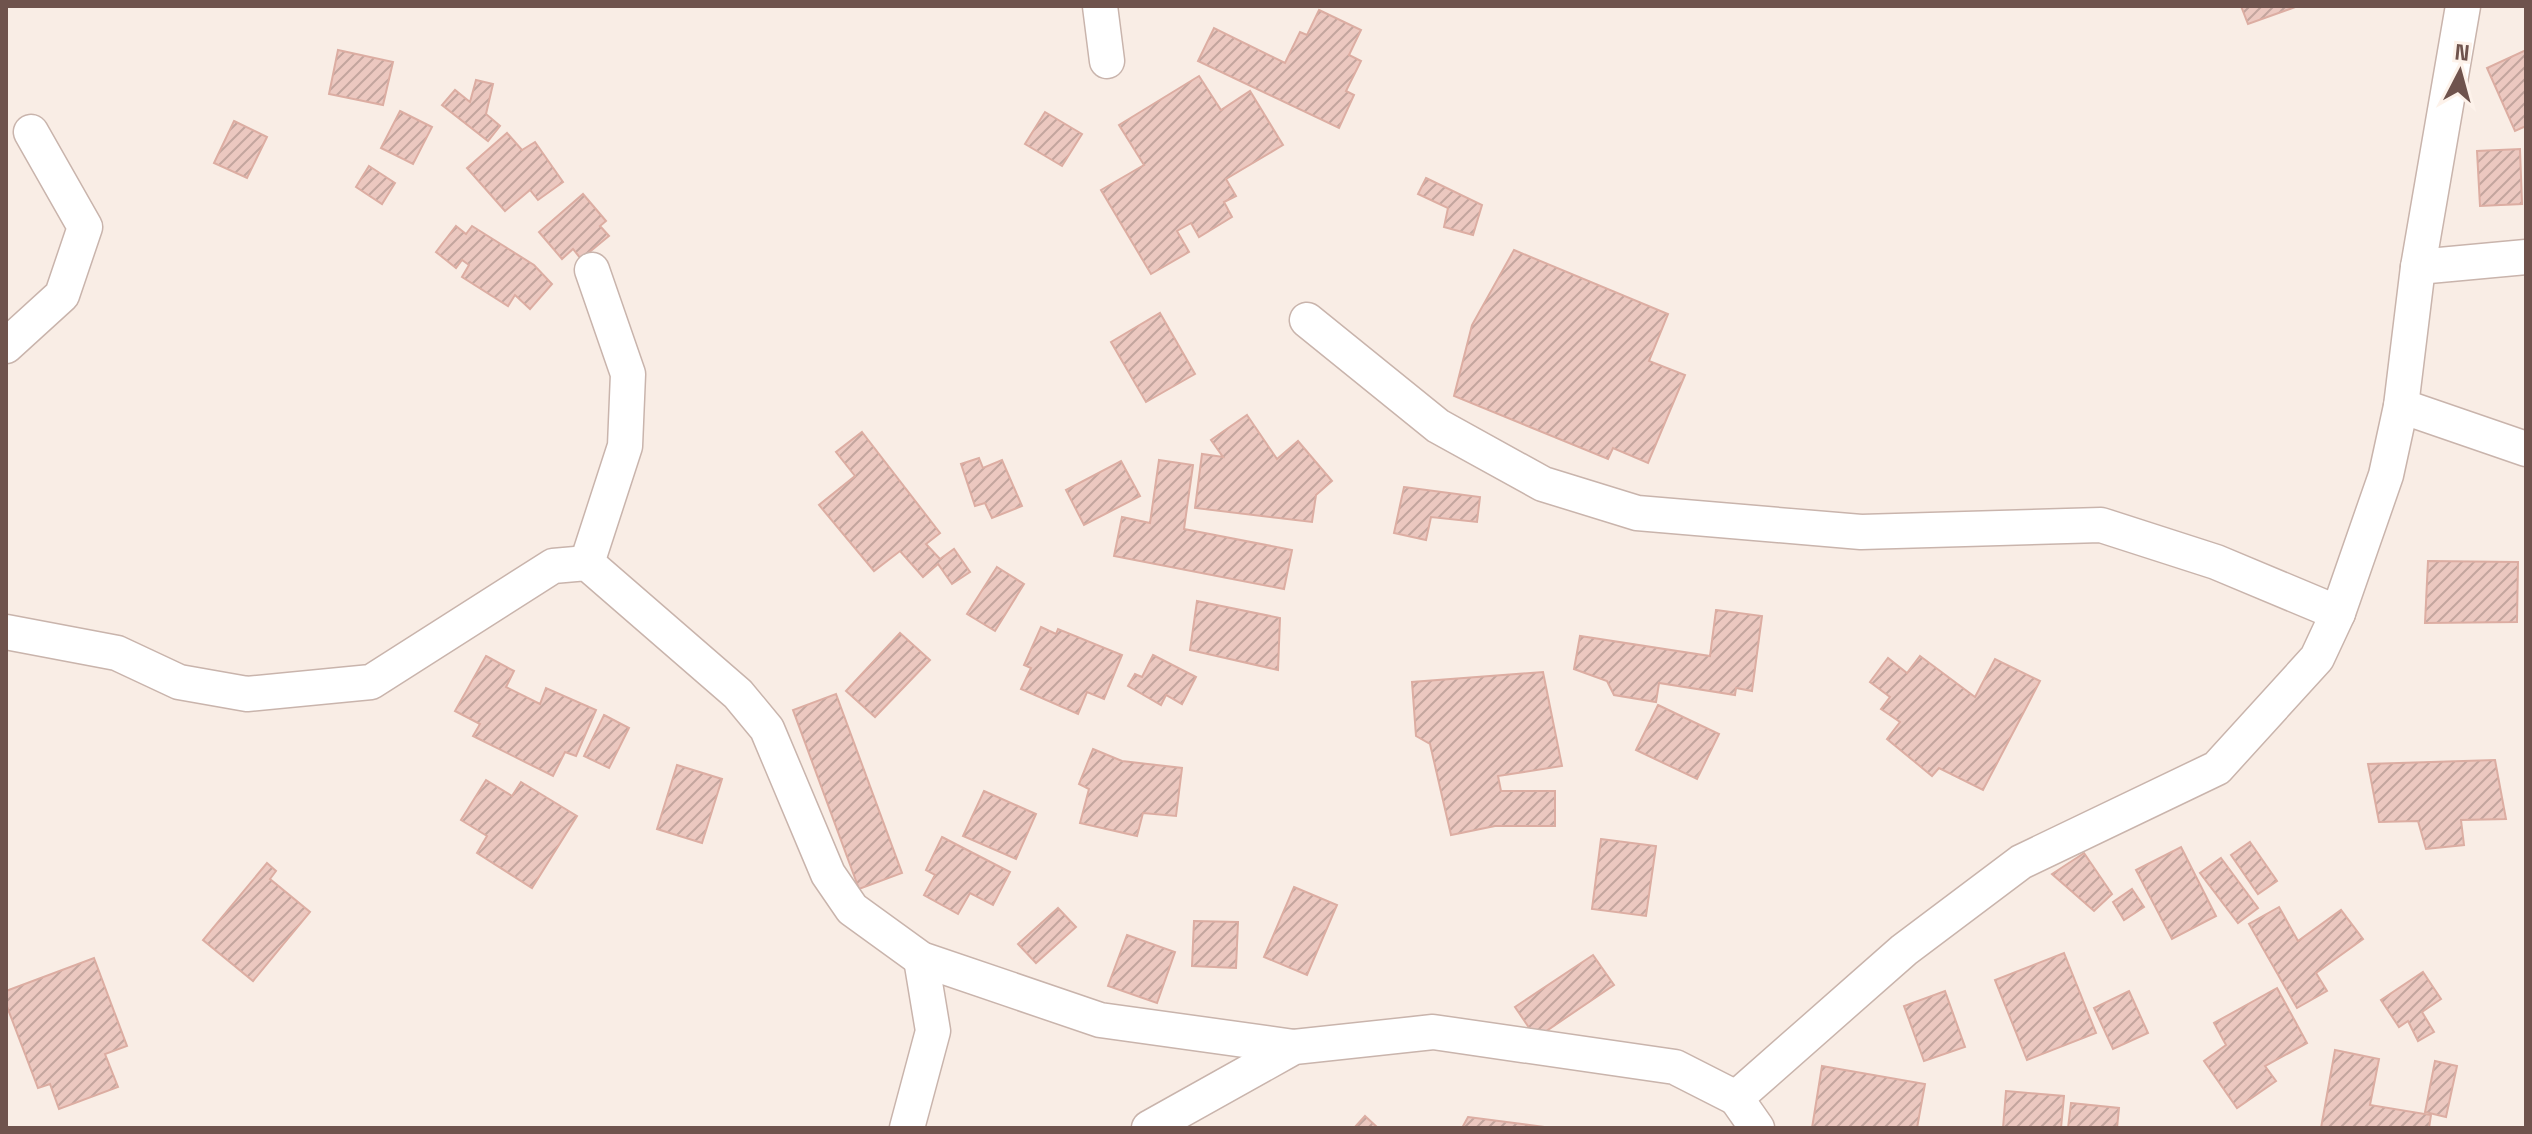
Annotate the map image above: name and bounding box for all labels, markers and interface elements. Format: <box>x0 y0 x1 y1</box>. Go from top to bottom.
north arrow <box>2420 32 2500 112</box>
text: N <box>2453 37 2471 67</box>

